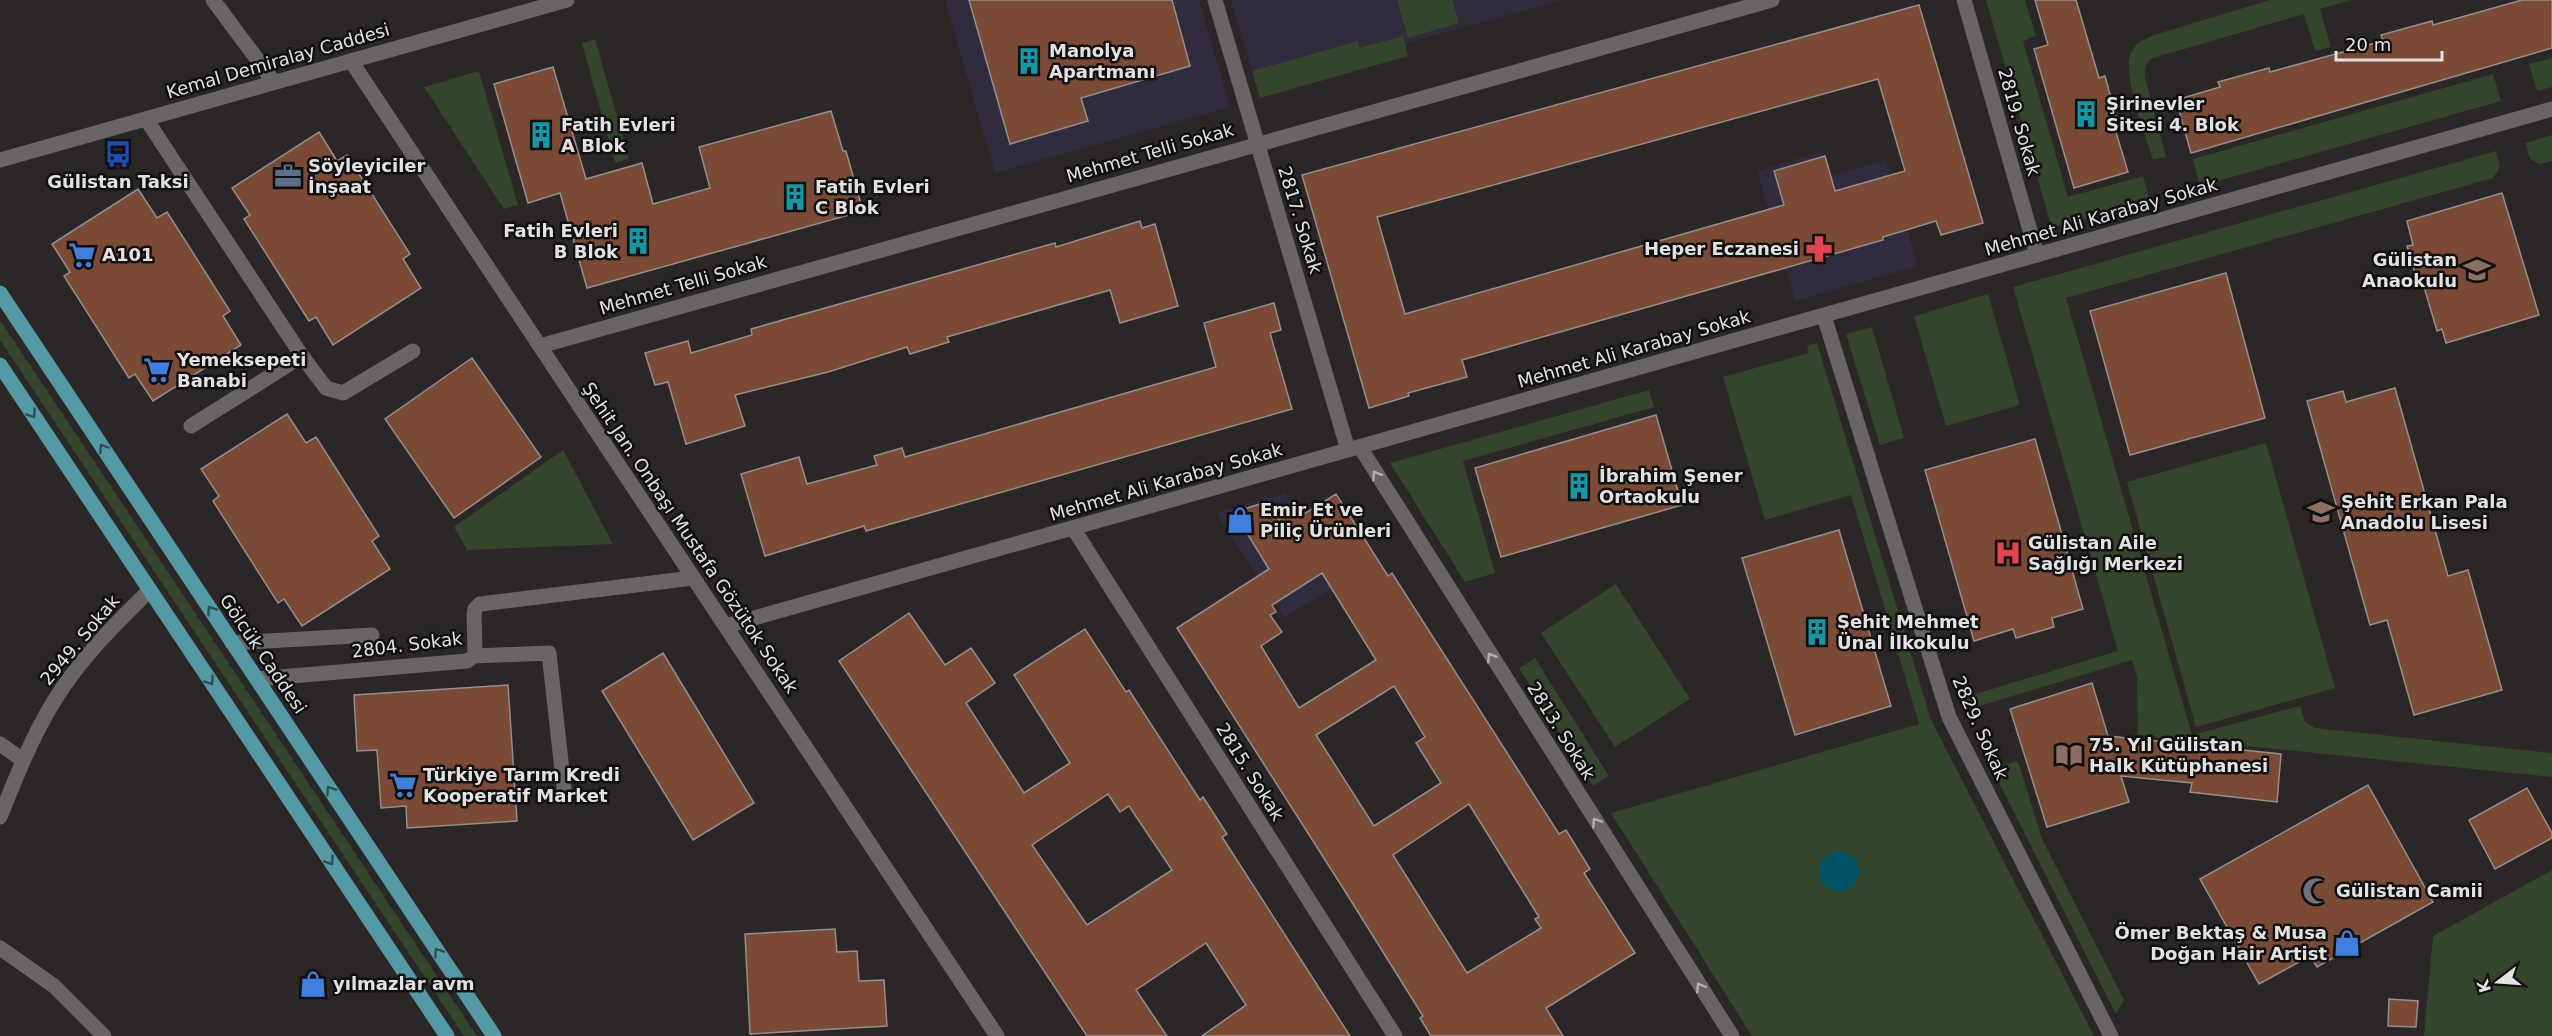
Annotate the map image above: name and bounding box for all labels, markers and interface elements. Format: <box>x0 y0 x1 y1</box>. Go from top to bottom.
street label: Kemal Demiralay Caddesi <box>164 19 392 103</box>
scale bar <box>2336 24 2442 62</box>
text: 20 m <box>2345 34 2391 55</box>
place label: Manolya Apartmanı <box>1049 40 1155 82</box>
building icon: Manolya Apartmanı <box>1014 46 1044 76</box>
street label: 2819. Sokak <box>1994 65 2045 179</box>
place label: Şirinevler Sitesi 4. Blok <box>2106 93 2240 135</box>
building icon: Şirinevler Sitesi 4. Blok <box>2071 99 2101 129</box>
place label: Fatih Evleri A Blok <box>561 114 676 156</box>
street label: Mehmet Telli Sokak <box>1064 118 1237 186</box>
building icon: Fatih Evleri A Blok <box>526 120 556 150</box>
bus stop icon: Gülistan Taksi <box>103 139 133 169</box>
place label: Söyleyiciler İnşaat <box>308 155 426 197</box>
office icon: Söyleyiciler İnşaat <box>273 161 303 191</box>
street label: 2817. Sokak <box>1274 164 1327 277</box>
place label: Gülistan Taksi <box>47 171 189 192</box>
street label: Mehmet Ali Karabay Sokak <box>1982 173 2220 260</box>
place label: Fatih Evleri C Blok <box>815 176 930 218</box>
building icon: Fatih Evleri C Blok <box>780 182 810 212</box>
place label: Fatih Evleri B Blok <box>503 220 619 262</box>
building icon: Fatih Evleri B Blok <box>623 226 653 256</box>
pharmacy icon: Heper Eczanesi <box>1804 234 1834 264</box>
place label: Heper Eczanesi <box>1644 238 1799 259</box>
supermarket icon: A101 <box>67 240 97 270</box>
place label: A101 <box>102 244 154 265</box>
place label: Gülistan Anaokulu <box>2362 249 2457 291</box>
street label: Mehmet Telli Sokak <box>597 250 770 318</box>
school or university icon: Gülistan Anaokulu <box>2462 255 2492 285</box>
street label: Mehmet Ali Karabay Sokak <box>1515 305 1753 392</box>
place label: Yemeksepeti Banabi <box>176 349 306 391</box>
supermarket icon: Yemeksepeti Banabi <box>142 355 172 385</box>
street label: Şehit Jan. Onbaşı Mustafa Gözütok Sokak <box>578 378 803 698</box>
one-way arrow <box>25 407 36 418</box>
street label: Mehmet Ali Karabay Sokak <box>1047 438 1285 525</box>
one-way arrow <box>99 444 110 455</box>
place label: İbrahim Şener Ortaokulu <box>1599 465 1743 507</box>
one-way arrow <box>1371 471 1383 481</box>
building icon: İbrahim Şener Ortaokulu <box>1564 471 1594 501</box>
place label: Şehit Erkan Pala Anadolu Lisesi <box>2341 491 2508 533</box>
school or university icon: Şehit Erkan Pala Anadolu Lisesi <box>2306 497 2336 527</box>
place label: Emir Et ve Piliç Ürünleri <box>1260 499 1391 541</box>
shop icon: Emir Et ve Piliç Ürünleri <box>1225 505 1255 535</box>
place label: Gülistan Aile Sağlığı Merkezi <box>2028 532 2183 574</box>
hospital icon: Gülistan Aile Sağlığı Merkezi <box>1993 538 2023 568</box>
street label: 2949. Sokak <box>36 590 124 689</box>
street label: Gölcük Caddesi <box>216 590 311 717</box>
one-way arrow <box>207 606 218 617</box>
place label: Şehit Mehmet Ünal İlkokulu <box>1837 611 1979 653</box>
building icon: Şehit Mehmet Ünal İlkokulu <box>1802 617 1832 647</box>
street label: 2804. Sokak <box>350 627 464 662</box>
one-way arrow <box>1487 653 1499 663</box>
street label: 2829. Sokak <box>1948 673 2013 783</box>
one-way arrow <box>203 674 214 685</box>
street label: 2813. Sokak <box>1523 678 1600 784</box>
street label: 2815. Sokak <box>1212 719 1289 825</box>
place label: 75. Yıl Gülistan Halk Kütüphanesi <box>2089 734 2268 776</box>
library icon: 75. Yıl Gülistan Halk Kütüphanesi <box>2054 740 2084 770</box>
place label: Türkiye Tarım Kredi Kooperatif Market <box>423 764 620 806</box>
supermarket icon: Türkiye Tarım Kredi Kooperatif Market <box>388 770 418 800</box>
one-way arrow <box>326 786 338 796</box>
one-way arrow <box>1591 818 1603 828</box>
one-way arrow <box>323 854 334 865</box>
mosque icon: Gülistan Camii <box>2301 876 2331 906</box>
place label: Gülistan Camii <box>2336 880 2483 901</box>
place label: Ömer Bektaş & Musa Doğan Hair Artist <box>2114 922 2327 964</box>
shop icon: Ömer Bektaş & Musa Doğan Hair Artist <box>2332 928 2362 958</box>
one-way arrow <box>435 948 446 959</box>
north arrow <box>2468 952 2528 1012</box>
shop icon: yılmazlar avm <box>298 969 328 999</box>
place label: yılmazlar avm <box>333 973 475 994</box>
text: K <box>2473 977 2495 995</box>
one-way arrow <box>1697 982 1708 993</box>

